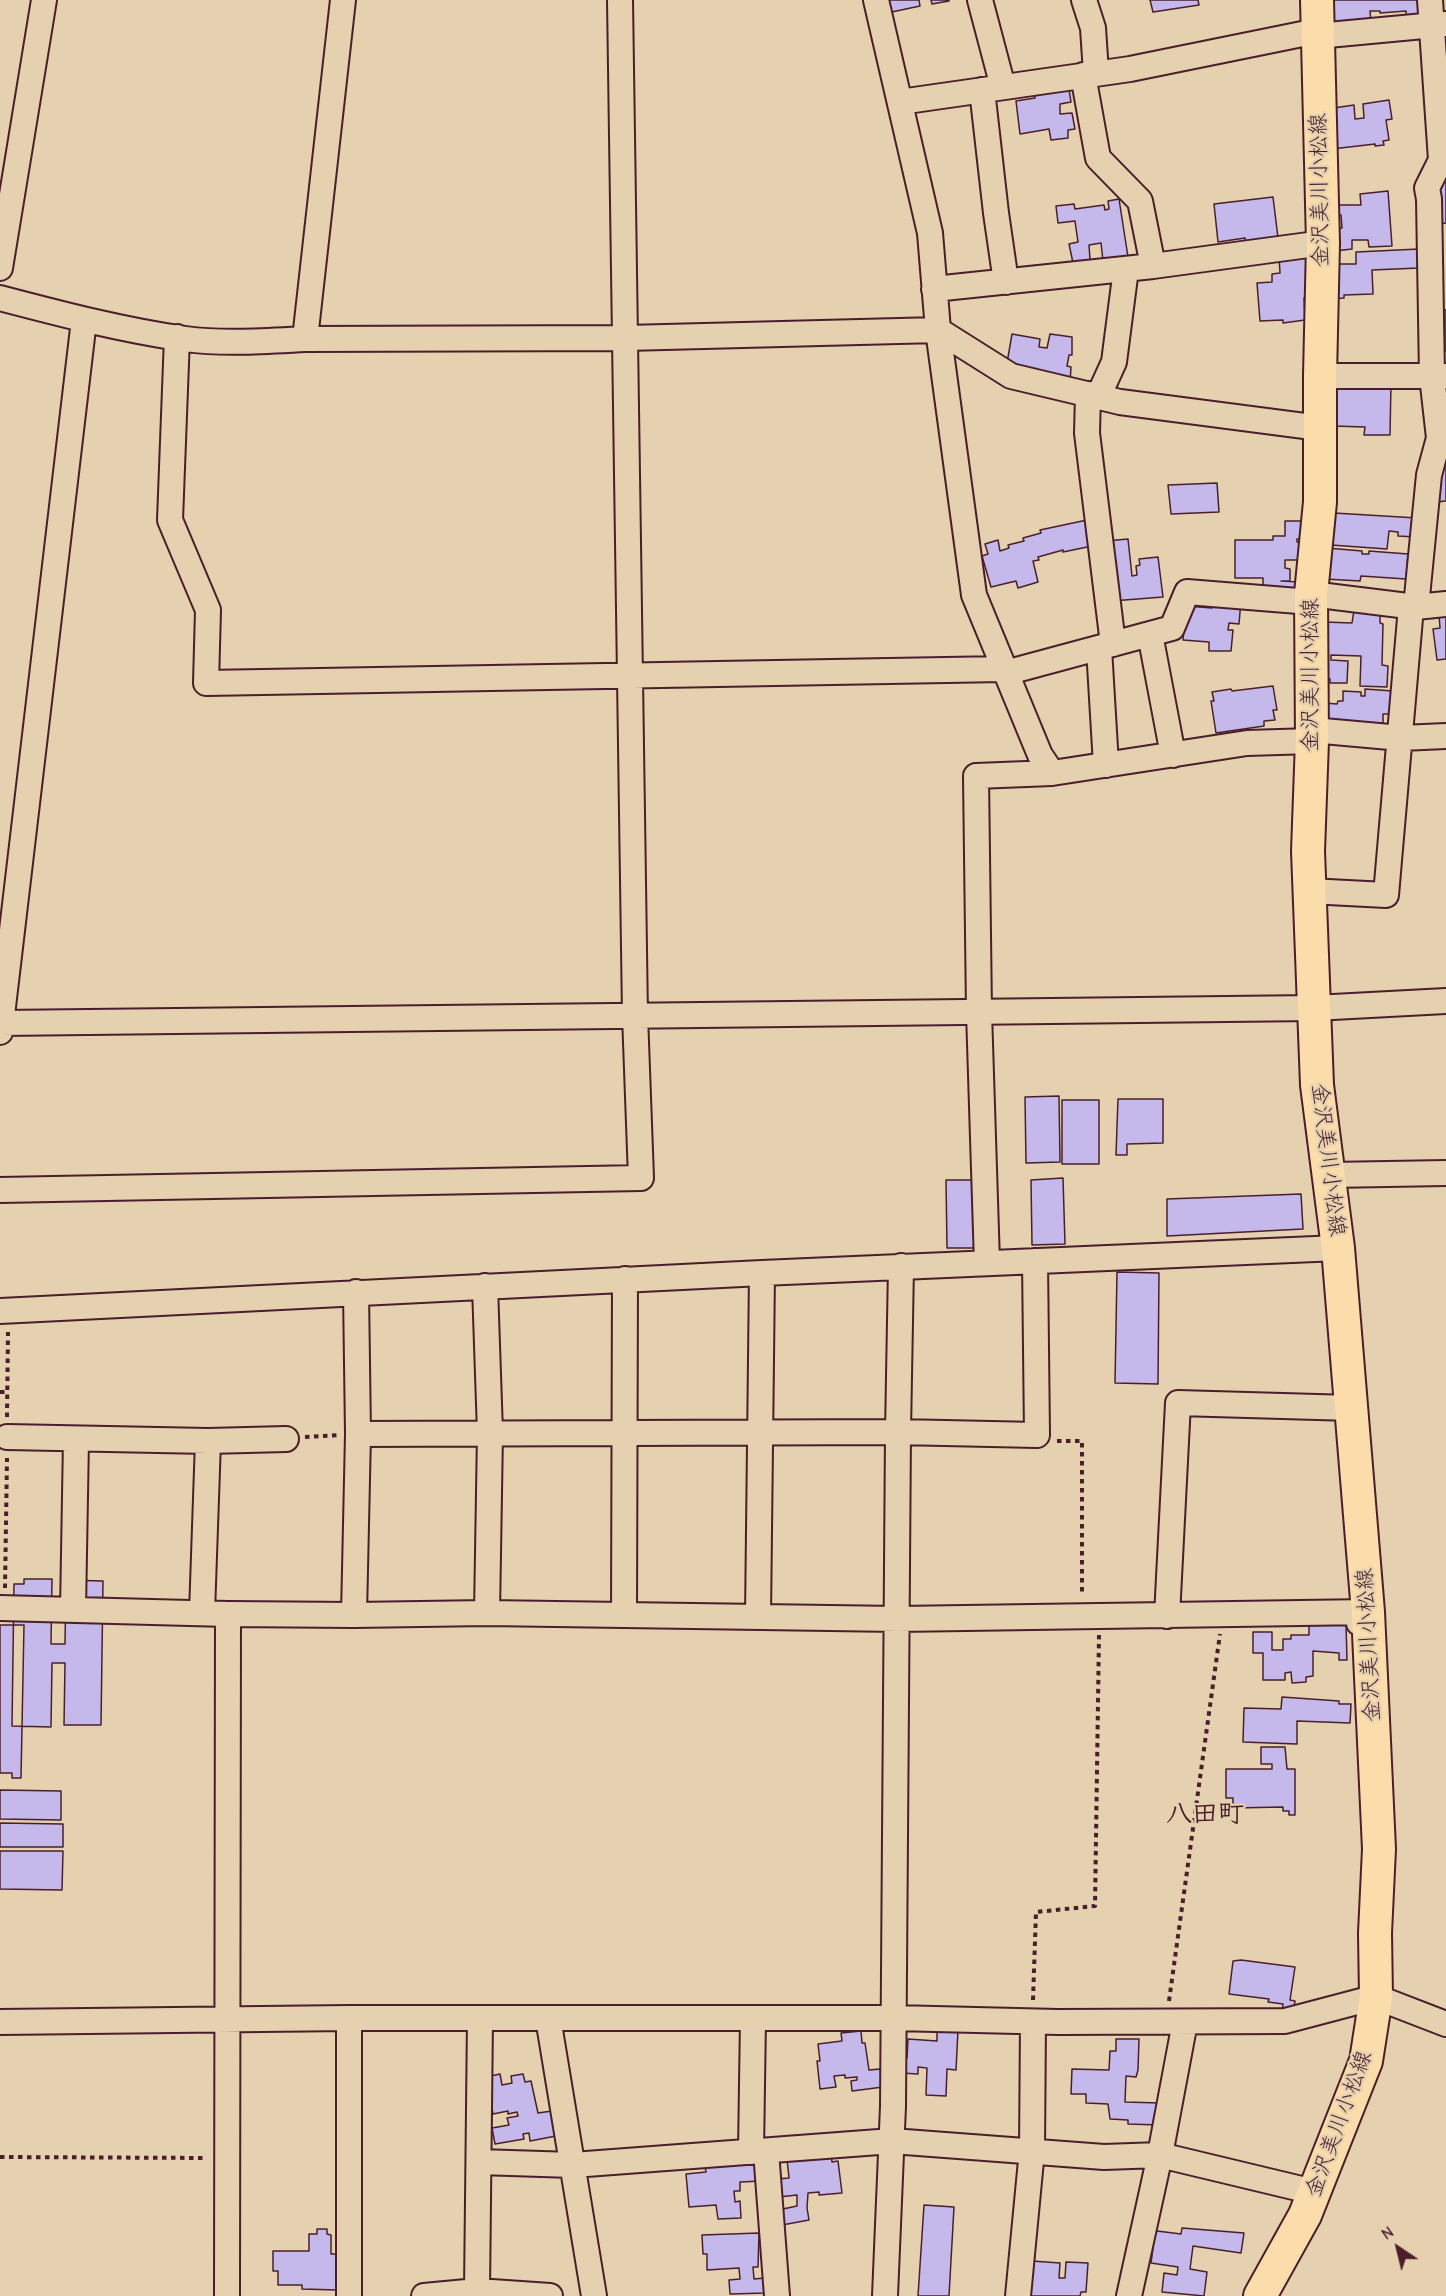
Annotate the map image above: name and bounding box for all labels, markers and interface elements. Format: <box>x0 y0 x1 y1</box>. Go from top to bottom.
street label: 金沢美川小松線 <box>1305 113 1335 267</box>
street label: 金沢美川小松線 <box>1298 598 1324 752</box>
street label: 金沢美川小松線 <box>1306 1082 1350 1238</box>
street label: 金沢美川小松線 <box>1352 1567 1386 1723</box>
district label: 八田町 <box>1166 1799 1244 1831</box>
street label: 金沢美川小松線 <box>1300 2047 1378 2201</box>
north arrow <box>1368 2218 1428 2278</box>
text: N <box>1378 2223 1397 2244</box>

